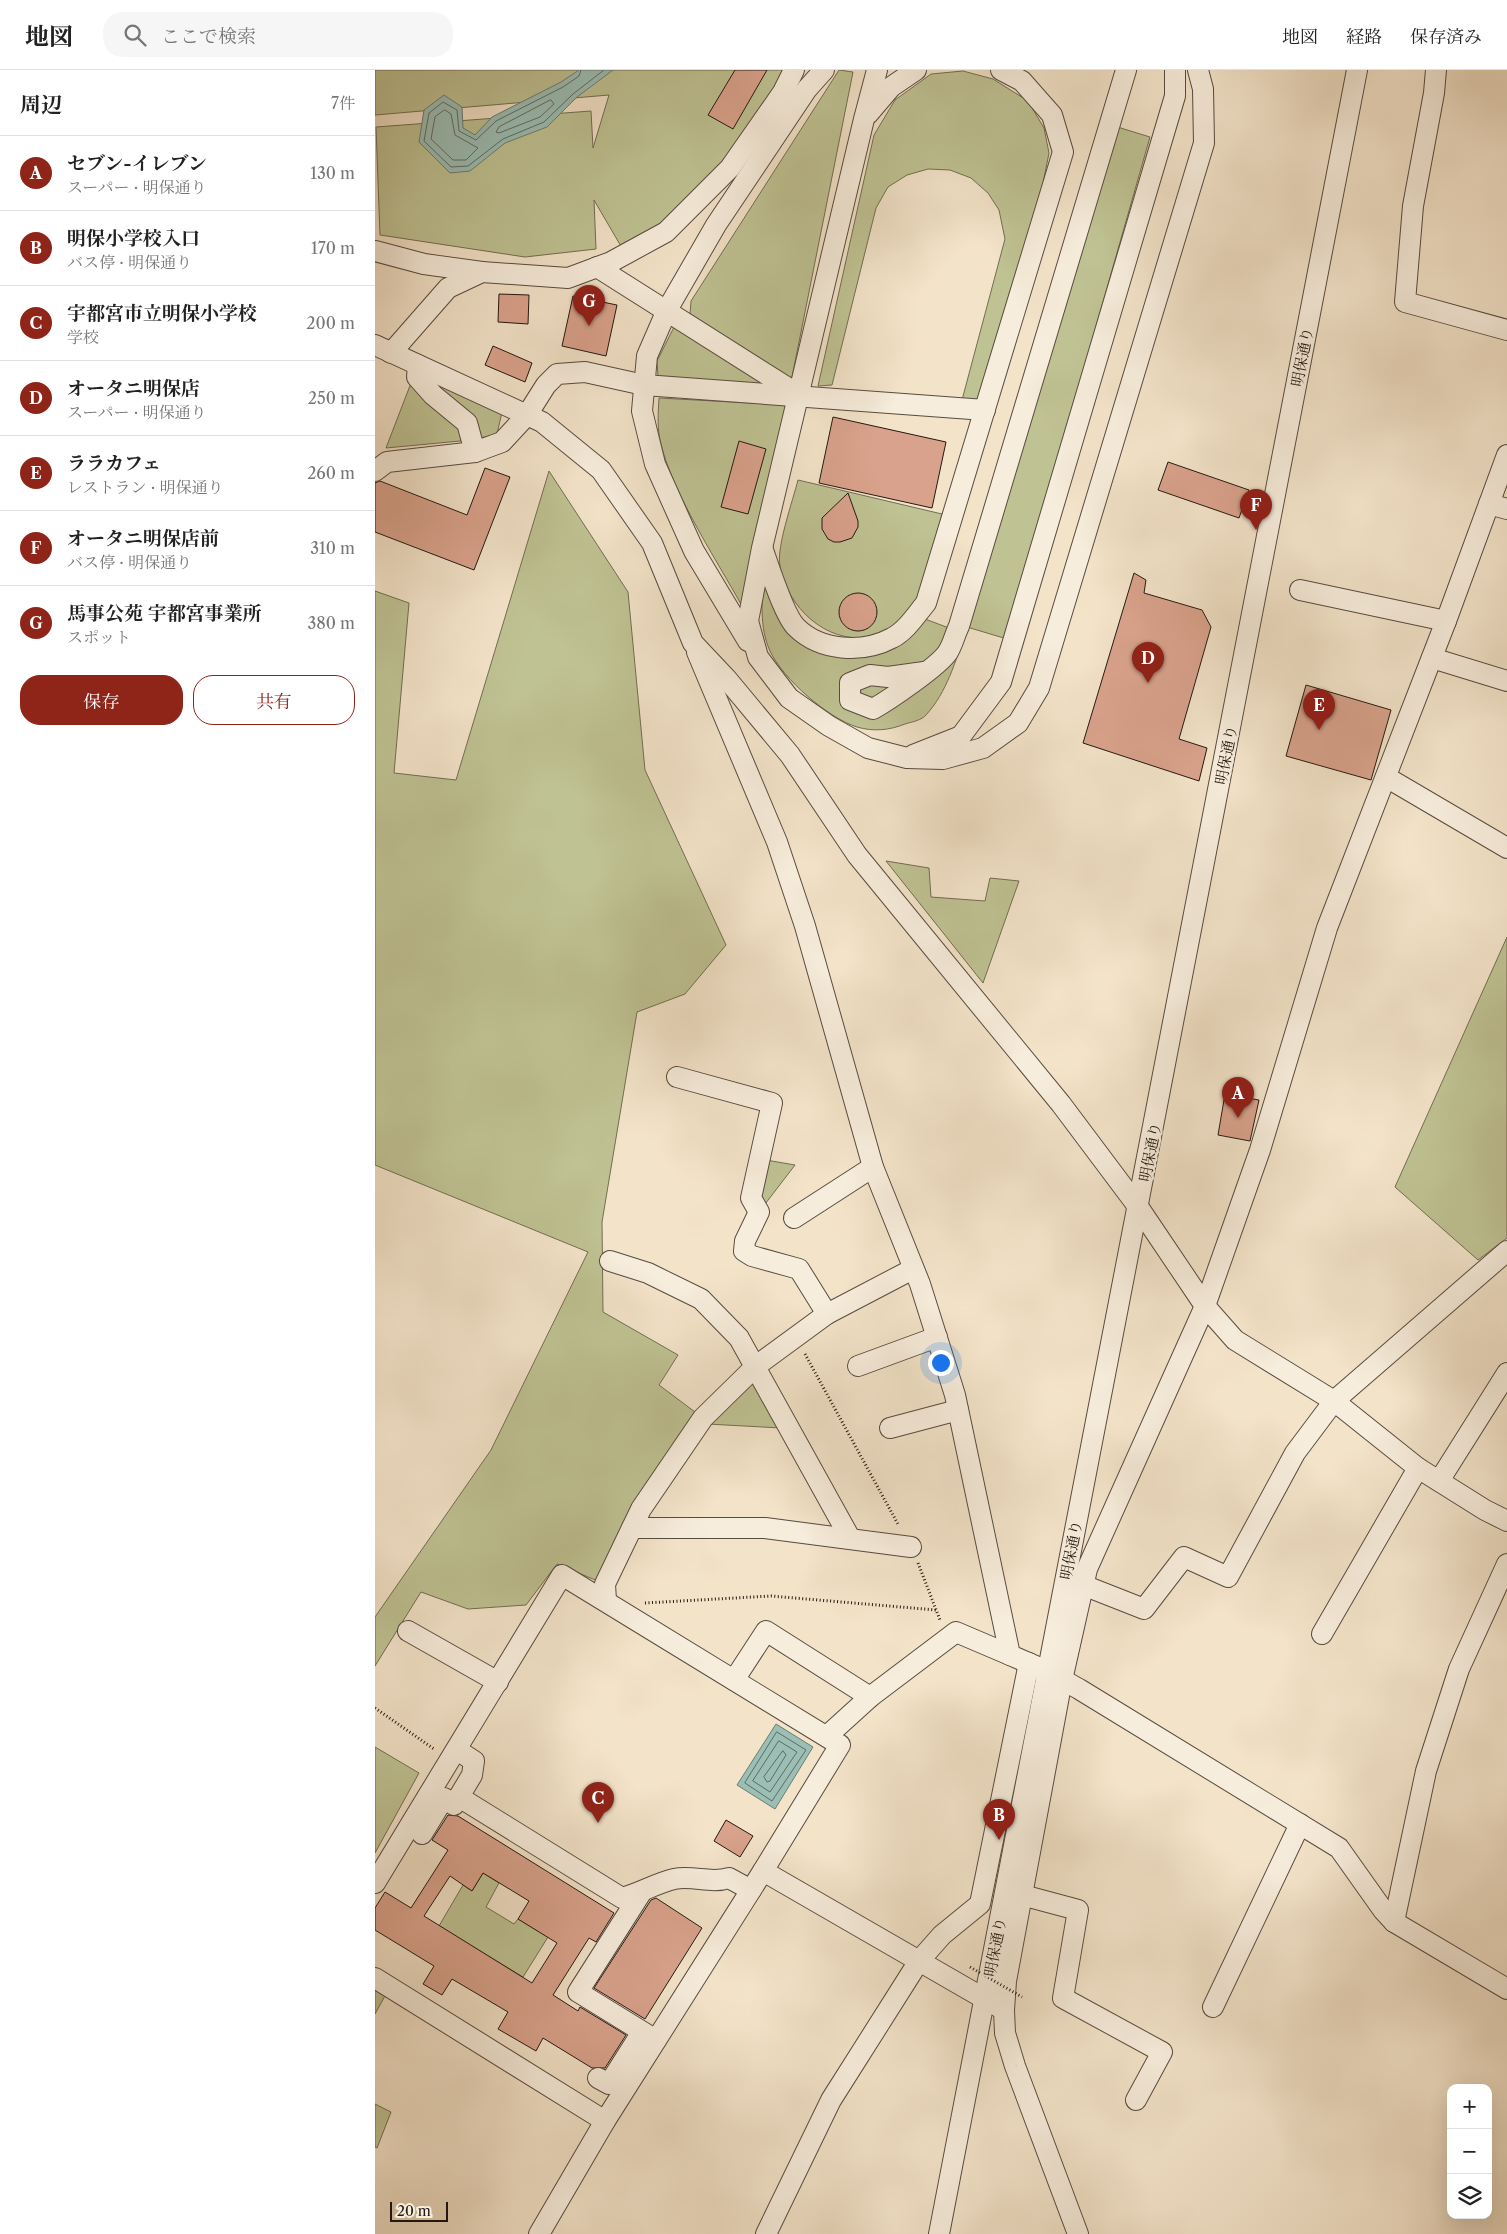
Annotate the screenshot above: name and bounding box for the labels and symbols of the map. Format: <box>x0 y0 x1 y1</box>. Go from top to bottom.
pin: G <box>573 285 605 326</box>
street label: 明保通り <box>1287 326 1317 388</box>
pin: F <box>1240 489 1272 530</box>
pin: D <box>1132 642 1164 683</box>
pin: E <box>1303 689 1335 730</box>
street label: 明保通り <box>1211 724 1241 786</box>
pin: A <box>1222 1077 1254 1118</box>
street label: 明保通り <box>1135 1121 1165 1183</box>
your location <box>928 1350 954 1376</box>
street label: 明保通り <box>1056 1519 1086 1581</box>
pin: C <box>582 1782 614 1823</box>
pin: B <box>983 1799 1015 1840</box>
street label: 明保通り <box>980 1916 1010 1978</box>
scale bar <box>390 2199 447 2222</box>

